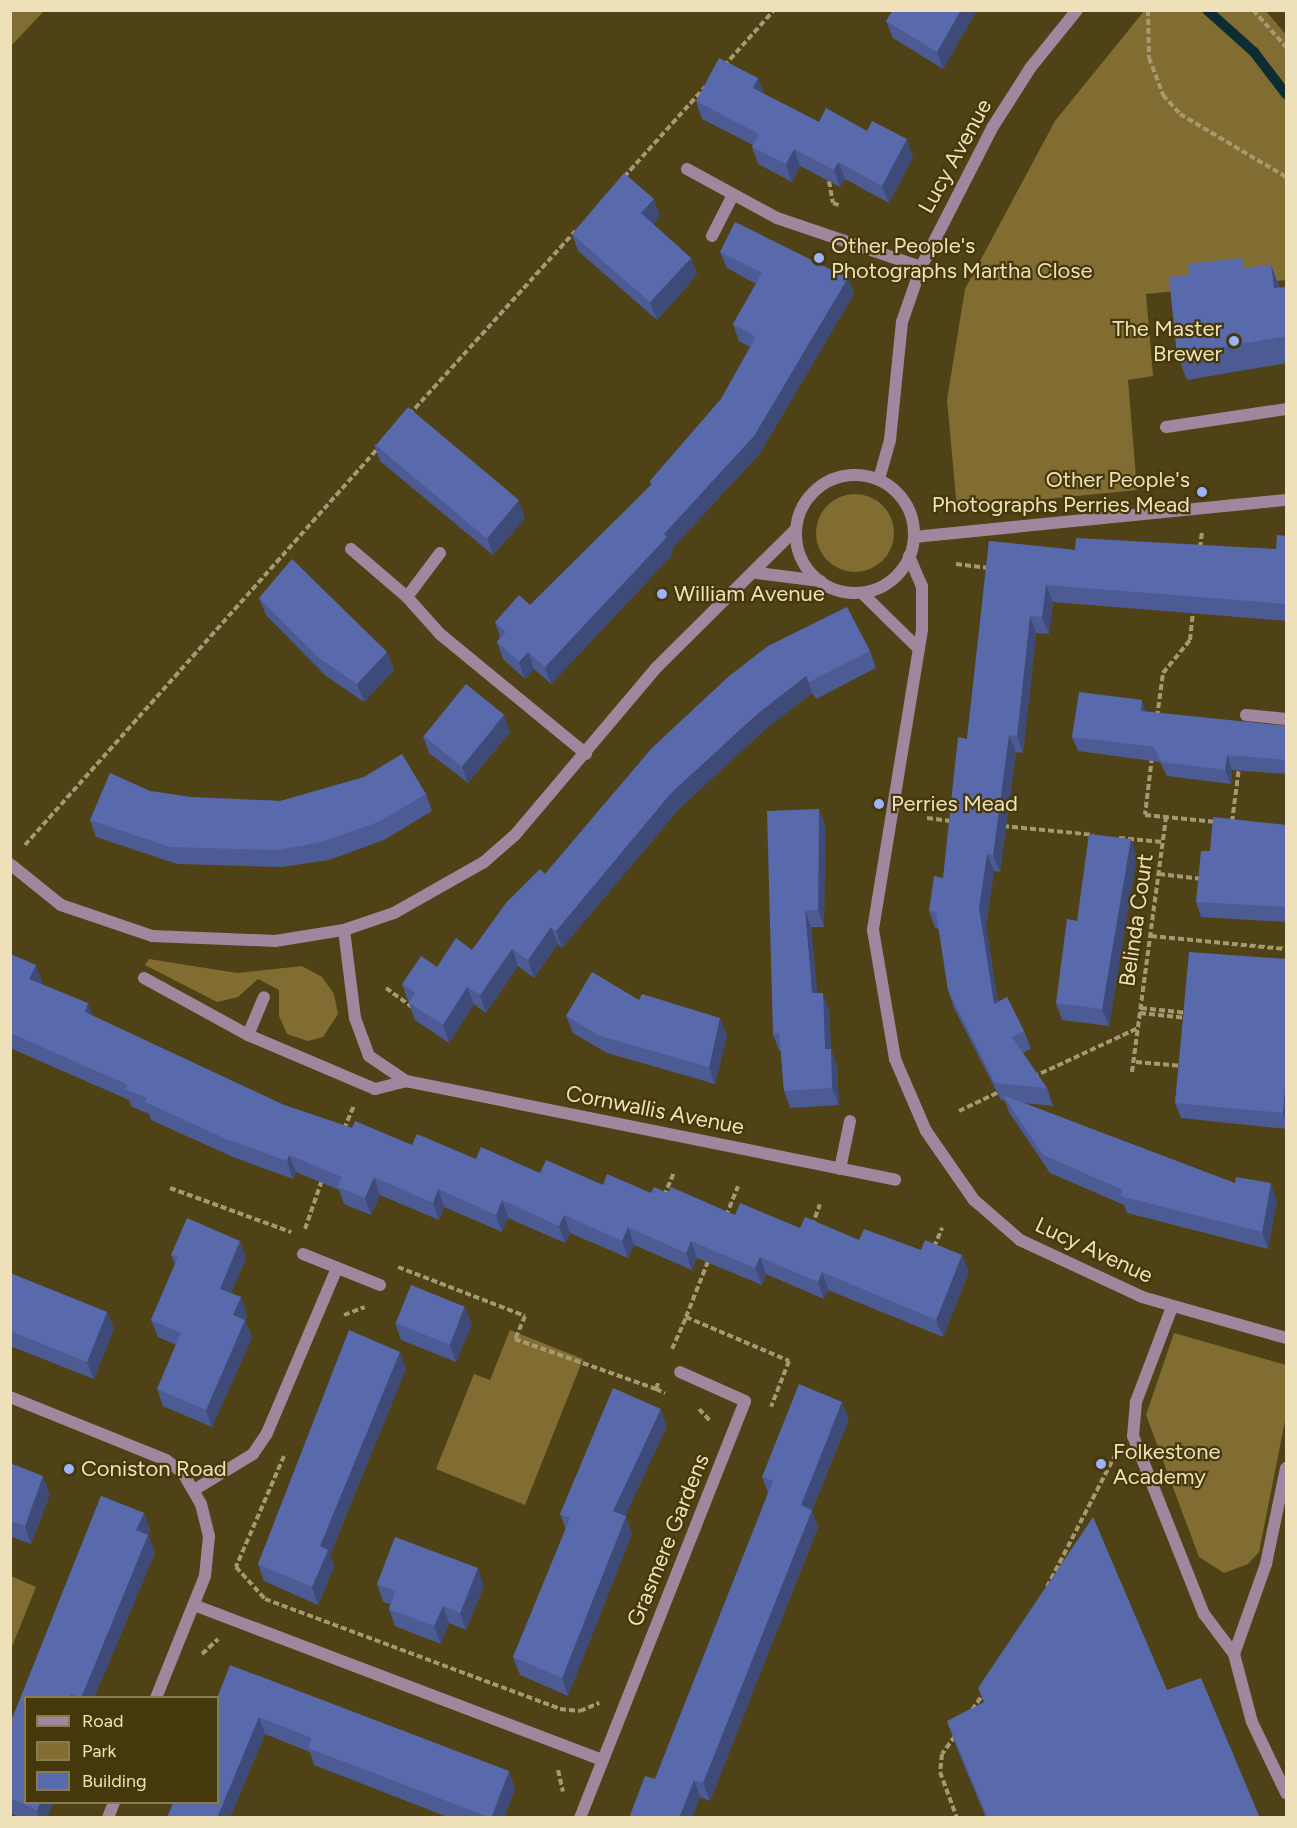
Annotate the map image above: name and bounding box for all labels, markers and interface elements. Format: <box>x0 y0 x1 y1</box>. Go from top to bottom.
street label: Lucy Avenue <box>913 94 997 218</box>
place label: Other People's Photographs Martha Close <box>831 232 1093 284</box>
marker: Other People's Photographs Martha Close <box>812 251 826 265</box>
place label: The Master Brewer <box>1112 315 1222 366</box>
marker: The Master Brewer <box>1227 334 1241 348</box>
place label: Other People's Photographs Perries Mead <box>932 466 1190 518</box>
marker: Other People's Photographs Perries Mead <box>1195 485 1209 499</box>
place label: William Avenue <box>674 581 825 607</box>
marker: William Avenue <box>655 587 669 601</box>
place label: Perries Mead <box>891 791 1018 817</box>
marker: Perries Mead <box>872 797 886 811</box>
street label: Belinda Court <box>1114 852 1158 988</box>
street label: Cornwallis Avenue <box>564 1080 746 1140</box>
street label: Lucy Avenue <box>1031 1211 1157 1289</box>
place label: Folkestone Academy <box>1113 1438 1220 1490</box>
street label: Grasmere Gardens <box>621 1450 715 1630</box>
place label: Coniston Road <box>81 1456 227 1482</box>
marker: Folkestone Academy <box>1094 1457 1108 1471</box>
marker: Coniston Road <box>62 1462 76 1476</box>
legend <box>24 1696 219 1804</box>
text: Road <box>82 1710 123 1732</box>
text: Park <box>82 1740 116 1762</box>
text: Building <box>82 1770 147 1792</box>

